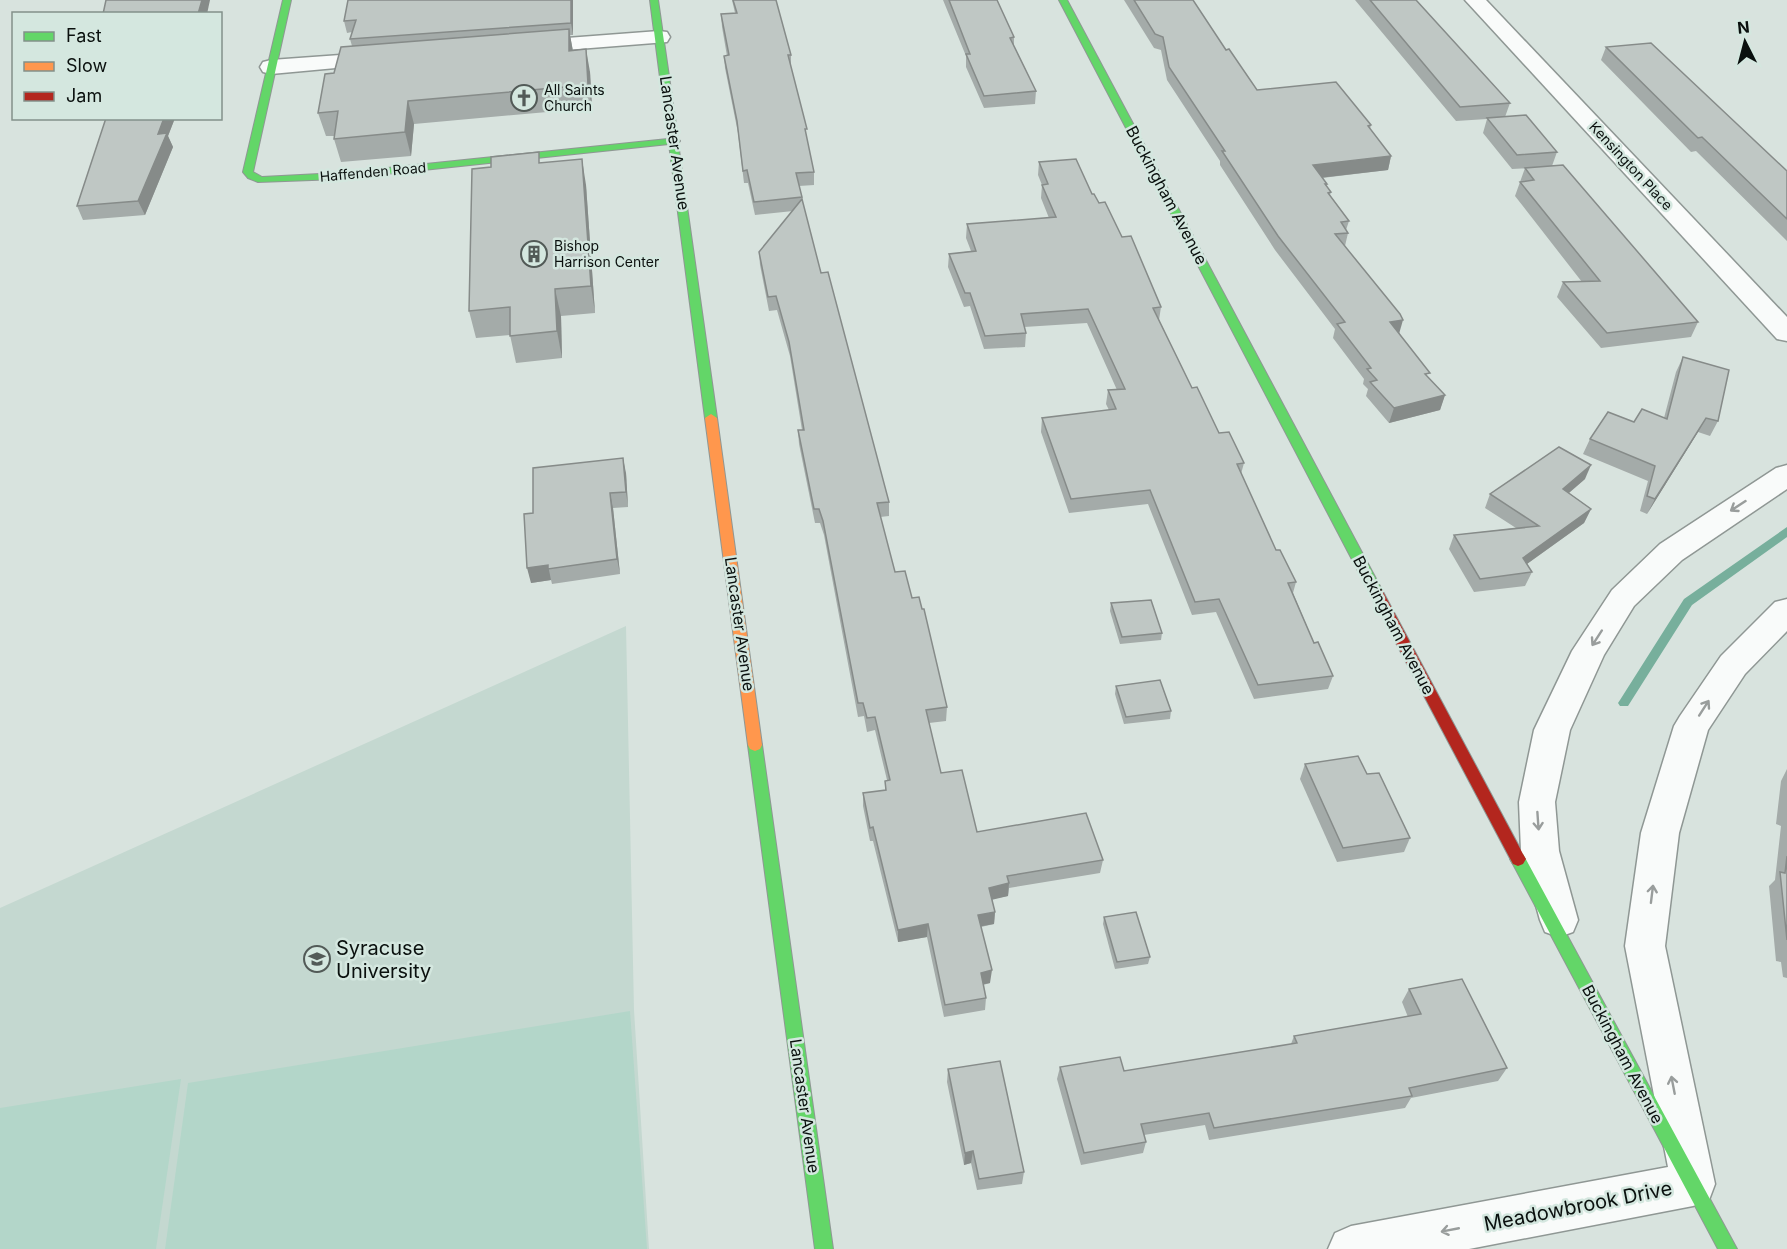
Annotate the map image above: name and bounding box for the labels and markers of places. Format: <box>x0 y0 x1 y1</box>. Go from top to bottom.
place label: All Saints Church <box>544 81 605 114</box>
church icon: All Saints Church <box>509 83 539 113</box>
place label: Bishop Harrison Center <box>554 237 659 270</box>
building icon: Bishop Harrison Center <box>519 239 549 269</box>
place label: Syracuse University <box>336 936 431 983</box>
school or university icon: Syracuse University <box>302 944 332 974</box>

